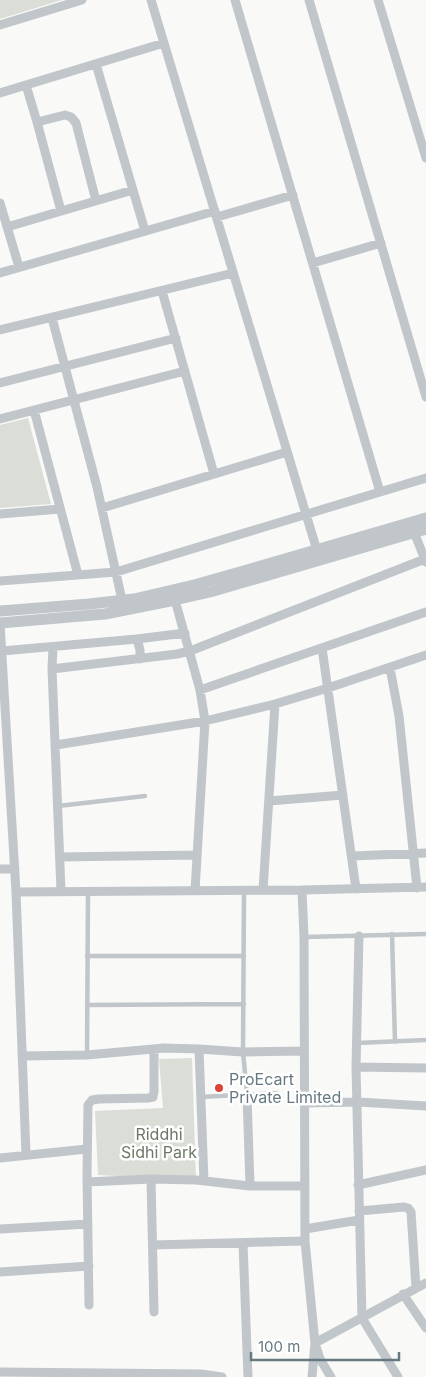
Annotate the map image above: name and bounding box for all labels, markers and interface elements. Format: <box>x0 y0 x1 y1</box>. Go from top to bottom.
place label: ProEcart Private Limited <box>229 1069 341 1107</box>
marker: ProEcart Private Limited <box>213 1082 225 1094</box>
park label: Riddhi Sidhi Park <box>121 1124 197 1162</box>
scale bar <box>251 1330 398 1362</box>
text: 100 m <box>258 1337 300 1356</box>

